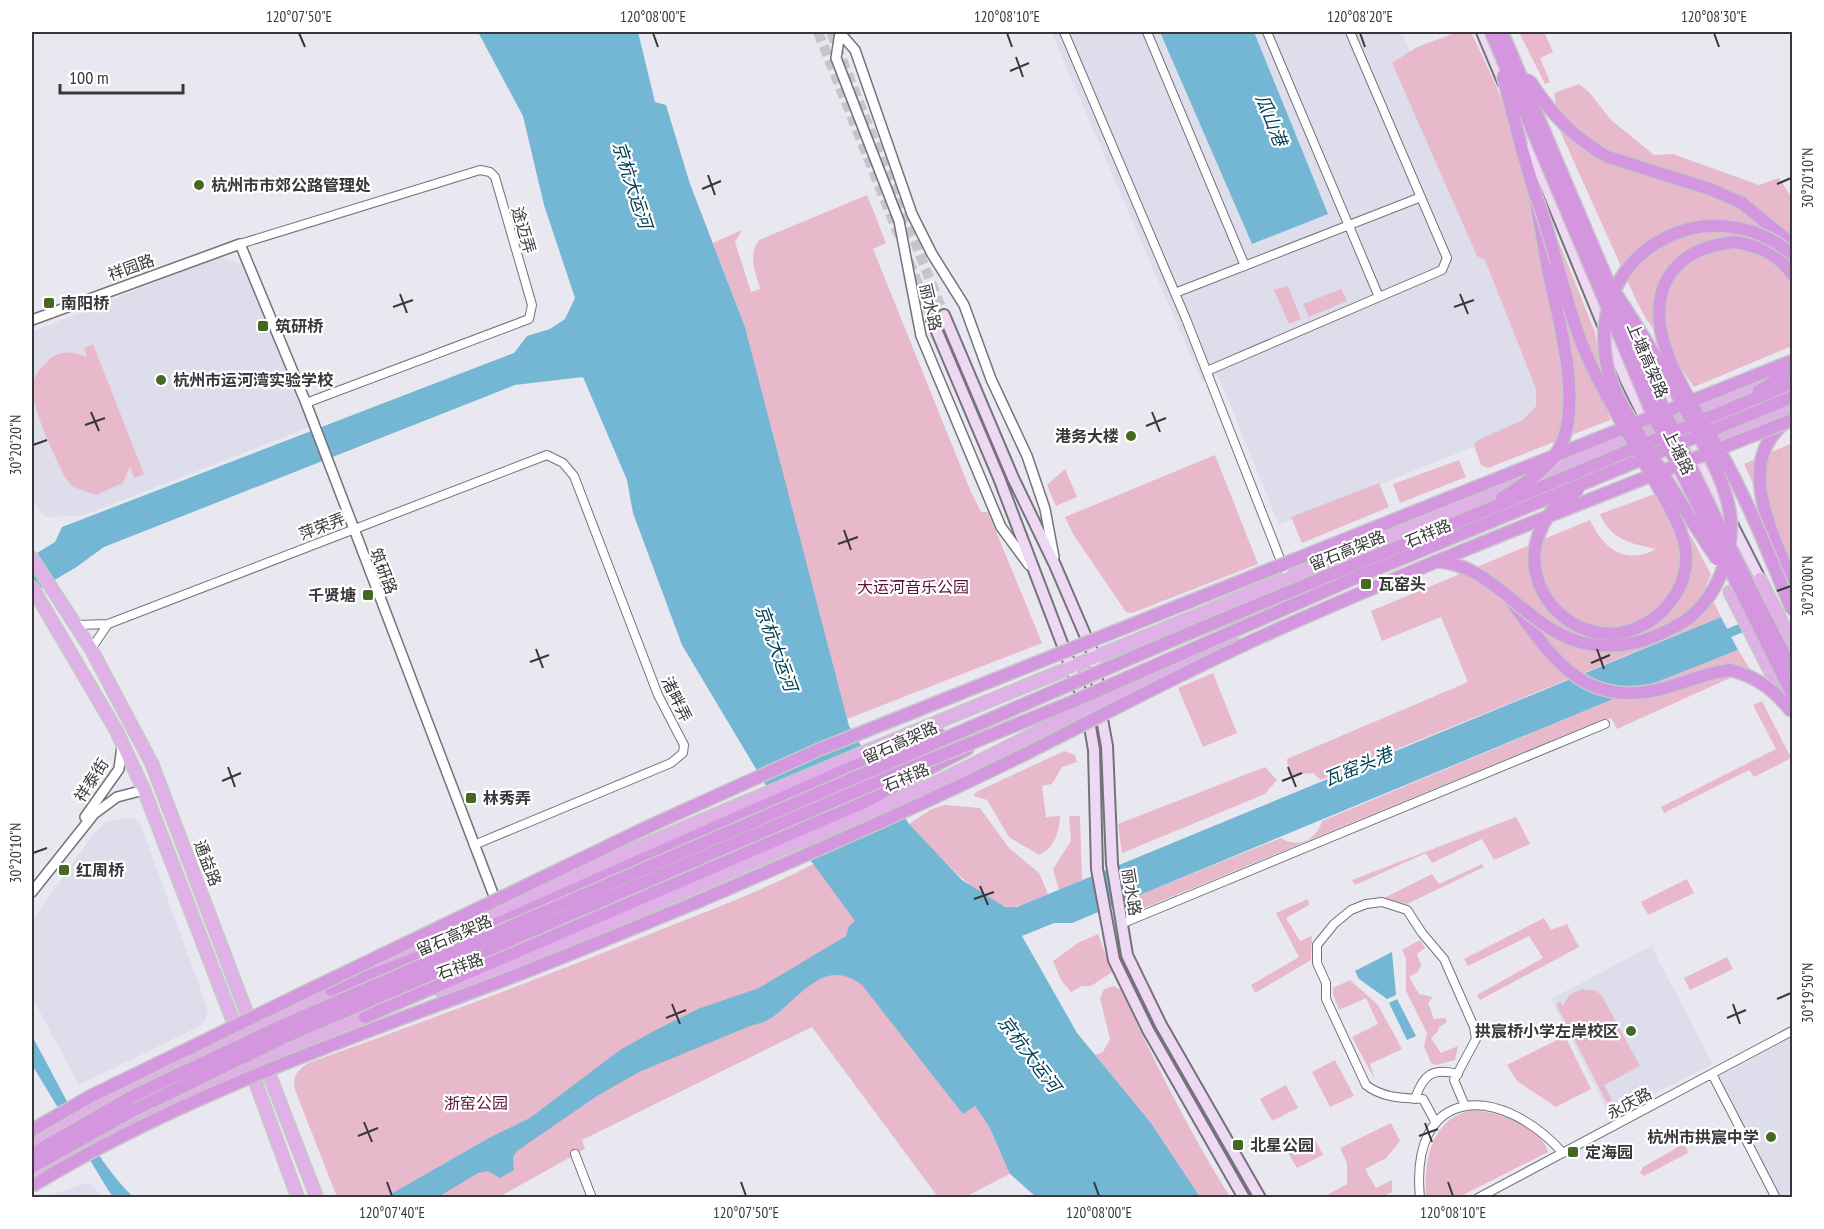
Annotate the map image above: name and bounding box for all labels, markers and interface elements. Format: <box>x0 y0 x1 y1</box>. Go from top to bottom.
text: 120°07'50"E <box>266 7 332 26</box>
text: 120°08'00"E <box>620 7 686 26</box>
text: 120°08'10"E <box>974 7 1040 26</box>
text: 120°08'20"E <box>1327 7 1393 26</box>
text: 120°08'30"E <box>1681 7 1747 26</box>
scale bar <box>60 57 183 95</box>
text: 100 m <box>69 66 109 89</box>
water label: 瓜山港 <box>1251 90 1293 152</box>
water label: 京杭大运河 <box>608 138 658 234</box>
text: 30°20'10"N <box>1798 148 1817 208</box>
place label: 杭州市市郊公路管理处 <box>211 175 371 195</box>
marker: 杭州市市郊公路管理处 <box>192 178 206 192</box>
street label: 途迈弄 <box>508 204 540 256</box>
street label: 祥园路 <box>105 249 157 285</box>
street label: 丽水路 <box>916 281 946 333</box>
place label: 南阳桥 <box>61 293 110 313</box>
marker: 南阳桥 <box>42 296 56 310</box>
place label: 筑研桥 <box>275 316 324 336</box>
marker: 筑研桥 <box>256 319 270 333</box>
street label: 上塘高架路 <box>1623 319 1673 401</box>
place label: 杭州市运河湾实验学校 <box>173 370 334 390</box>
marker: 杭州市运河湾实验学校 <box>154 373 168 387</box>
text: 30°20'20"N <box>6 415 25 475</box>
place label: 港务大楼 <box>1055 426 1119 446</box>
street label: 上塘路 <box>1659 426 1699 478</box>
marker: 港务大楼 <box>1124 429 1138 443</box>
street label: 萍荣弄 <box>296 508 348 544</box>
street label: 石祥路 <box>1402 514 1454 552</box>
street label: 留石高架路 <box>1306 526 1388 574</box>
street label: 筑研路 <box>366 545 402 597</box>
text: 30°20'00"N <box>1798 556 1817 616</box>
place label: 瓦窑头 <box>1378 574 1426 594</box>
park label: 大运河音乐公园 <box>857 577 969 597</box>
marker: 瓦窑头 <box>1359 577 1373 591</box>
place label: 千贤塘 <box>308 585 356 605</box>
marker: 千贤塘 <box>361 588 375 602</box>
water label: 京杭大运河 <box>750 602 804 697</box>
street label: 渚畔弄 <box>657 673 697 725</box>
street label: 留石高架路 <box>859 717 941 767</box>
water label: 瓦窑头港 <box>1320 741 1398 791</box>
street label: 祥泰街 <box>70 754 112 806</box>
street label: 石祥路 <box>880 758 932 796</box>
place label: 林秀弄 <box>483 788 531 808</box>
marker: 林秀弄 <box>464 791 478 805</box>
text: 30°20'10"N <box>6 823 25 883</box>
street label: 通益路 <box>190 837 226 889</box>
place label: 红周桥 <box>76 860 125 880</box>
marker: 红周桥 <box>57 863 71 877</box>
street label: 丽水路 <box>1118 867 1146 917</box>
street label: 留石高架路 <box>413 910 495 960</box>
street label: 石祥路 <box>434 948 486 984</box>
text: 30°19'50"N <box>1798 963 1817 1023</box>
water label: 京杭大运河 <box>993 1011 1067 1099</box>
place label: 拱宸桥小学左岸校区 <box>1475 1021 1619 1041</box>
marker: 拱宸桥小学左岸校区 <box>1624 1024 1638 1038</box>
street label: 永庆路 <box>1603 1083 1655 1123</box>
park label: 浙窑公园 <box>444 1093 508 1113</box>
place label: 杭州市拱宸中学 <box>1647 1127 1759 1147</box>
marker: 杭州市拱宸中学 <box>1764 1130 1778 1144</box>
place label: 北星公园 <box>1250 1135 1314 1155</box>
marker: 北星公园 <box>1231 1138 1245 1152</box>
place label: 定海园 <box>1585 1142 1633 1162</box>
marker: 定海园 <box>1566 1145 1580 1159</box>
text: 120°07'40"E <box>359 1203 425 1222</box>
text: 120°07'50"E <box>713 1203 779 1222</box>
text: 120°08'00"E <box>1066 1203 1132 1222</box>
text: 120°08'10"E <box>1420 1203 1486 1222</box>

